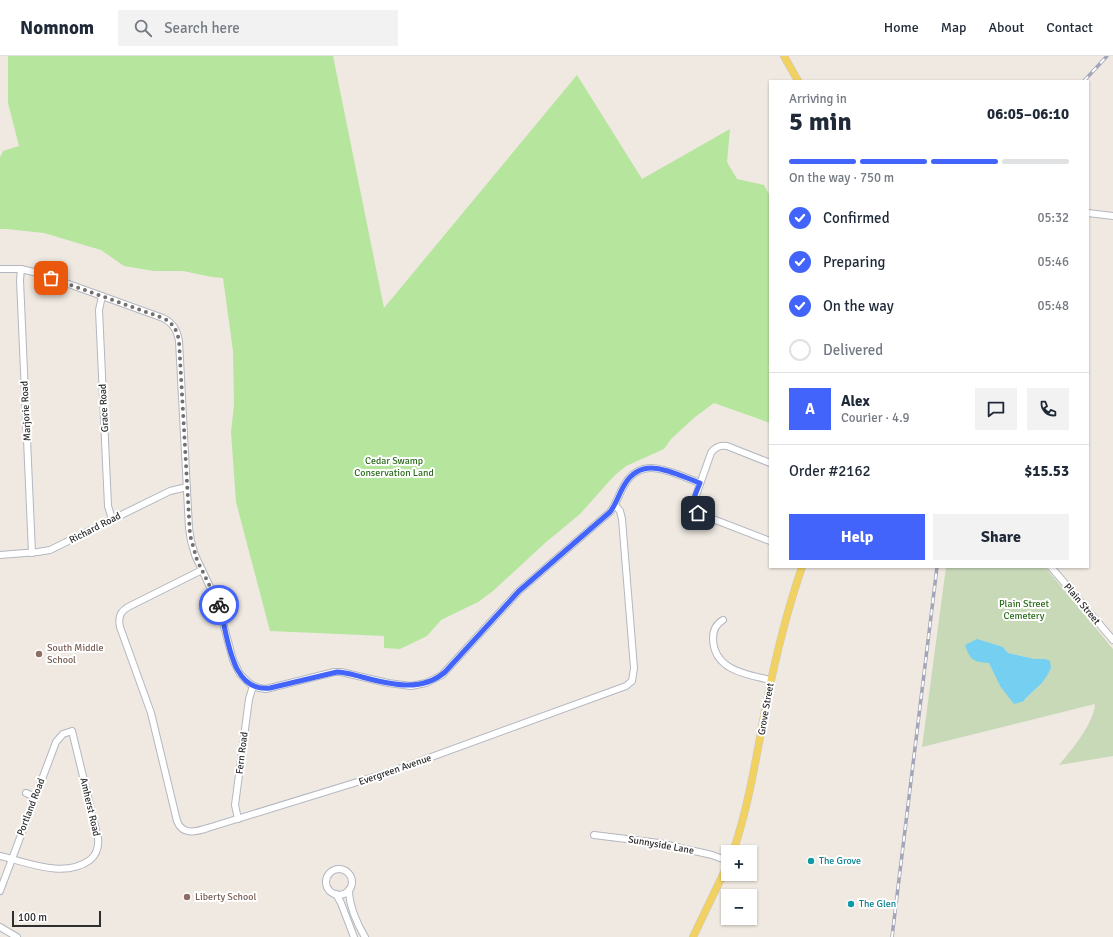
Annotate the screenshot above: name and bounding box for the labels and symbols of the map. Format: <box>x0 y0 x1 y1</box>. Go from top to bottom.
pin <box>34 261 68 295</box>
street label: Marjorie Road <box>18 381 34 441</box>
street label: Grace Road <box>97 384 111 432</box>
park label: Cedar Swamp Conservation Land <box>354 455 434 479</box>
pin <box>681 496 715 530</box>
street label: Richard Road <box>67 510 123 546</box>
street label: Plain Street <box>1061 581 1103 627</box>
courier <box>199 585 239 625</box>
park label: Plain Street Cemetery <box>999 598 1050 622</box>
place label: South Middle School <box>47 642 104 666</box>
marker: South Middle School <box>34 649 44 659</box>
street label: Grove Street <box>756 682 777 736</box>
street label: Fern Road <box>233 731 251 775</box>
street label: Evergreen Avenue <box>357 752 433 788</box>
street label: Portland Road <box>15 777 47 837</box>
street label: Amherst Road <box>77 777 103 837</box>
street label: Sunnyside Lane <box>627 833 695 857</box>
place label: The Grove <box>819 855 861 867</box>
marker: The Grove <box>806 856 816 866</box>
place label: Liberty School <box>195 891 256 903</box>
marker: Liberty School <box>182 892 192 902</box>
place label: The Glen <box>859 898 896 910</box>
marker: The Glen <box>846 899 856 909</box>
scale bar <box>12 909 101 928</box>

